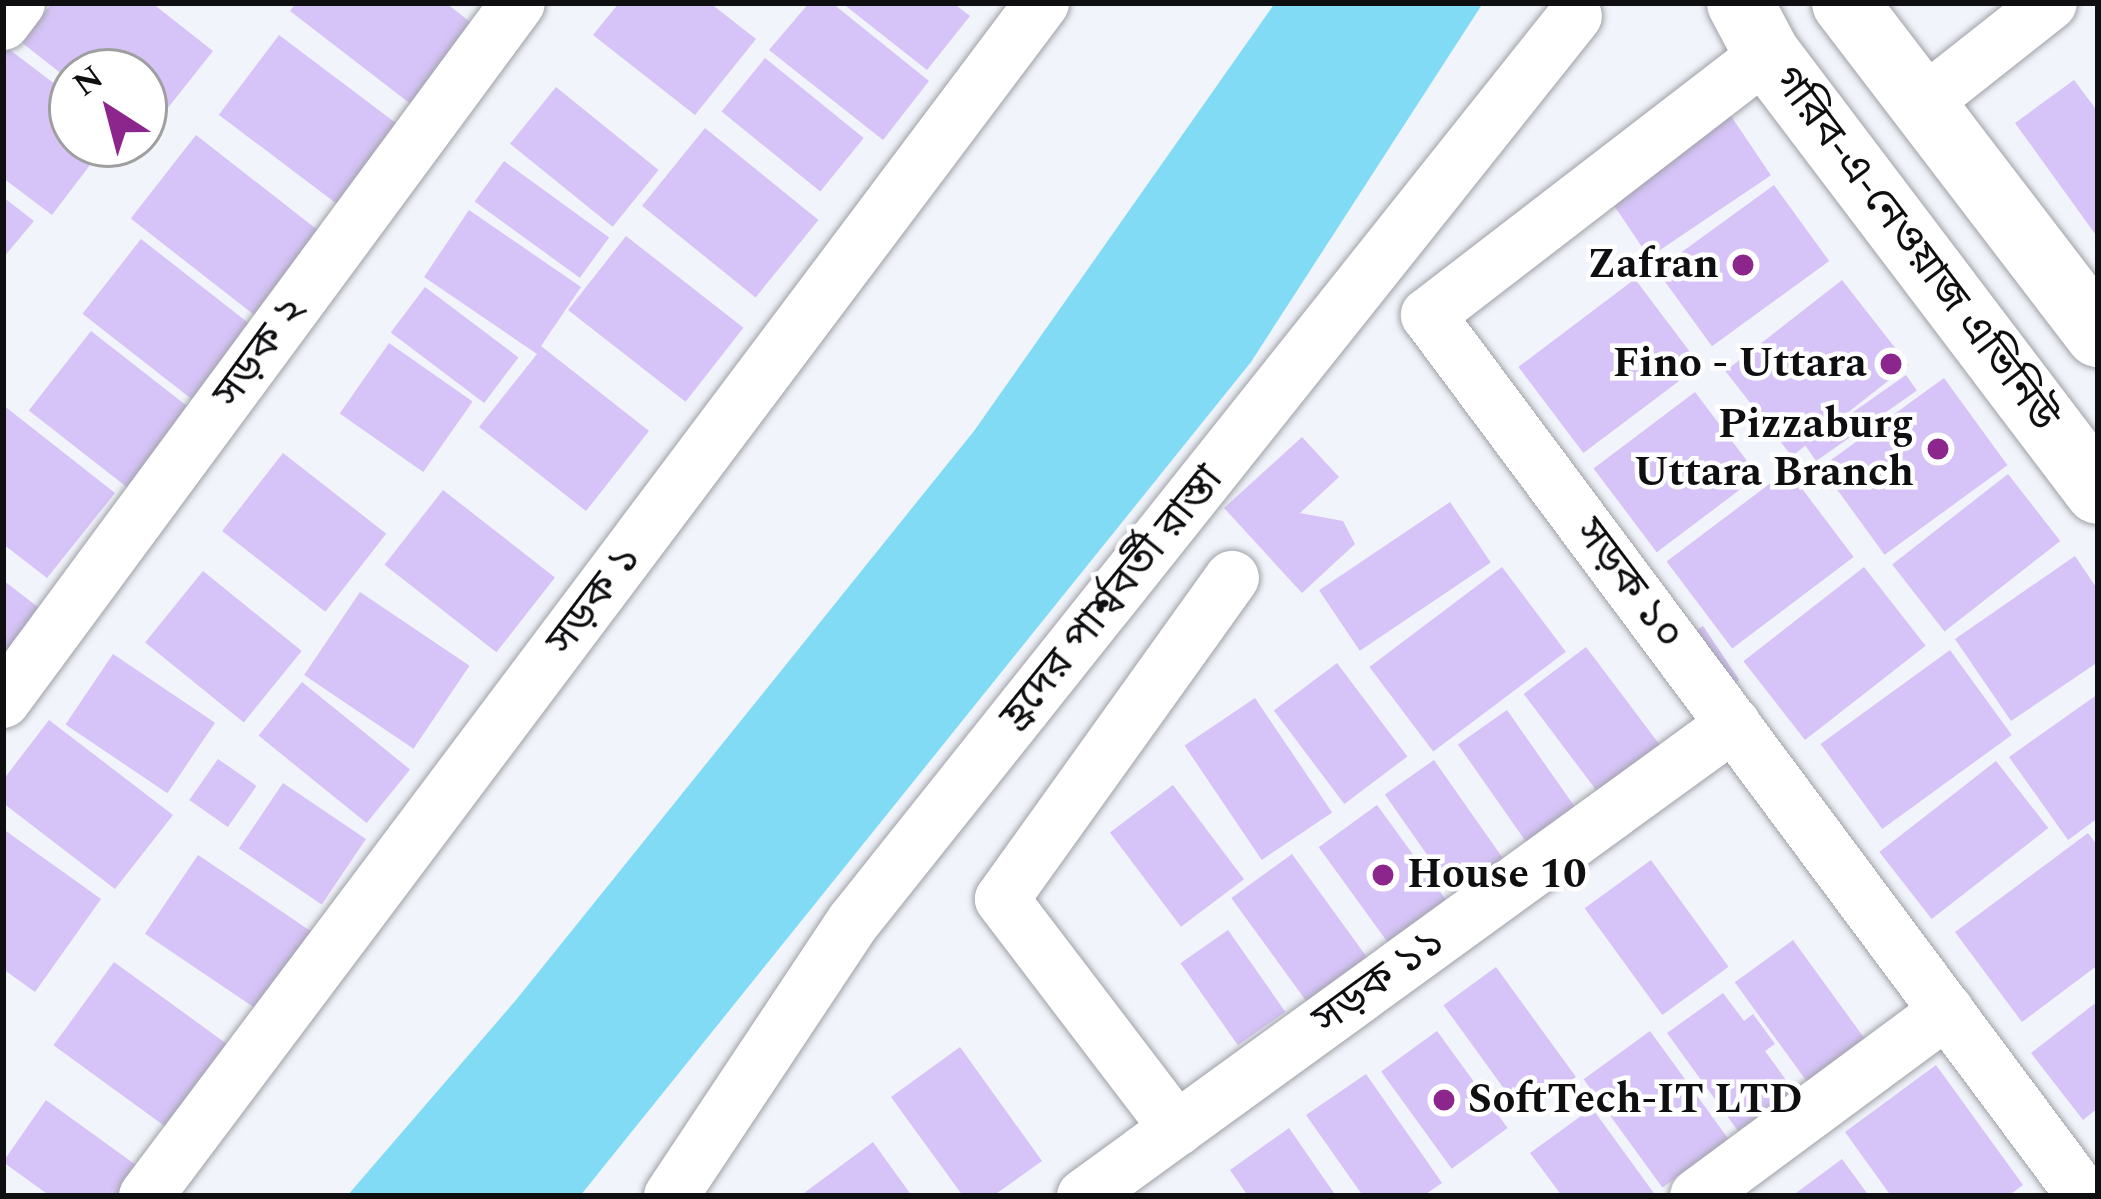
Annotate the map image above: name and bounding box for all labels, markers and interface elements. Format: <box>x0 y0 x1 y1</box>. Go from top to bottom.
north arrow <box>48 48 168 168</box>
text: N <box>63 53 114 109</box>
street label: গরিব-এ-নেওয়াজ এভিনিউ <box>1761 57 2069 441</box>
place label: Zafran <box>1587 240 1719 290</box>
marker: Zafran <box>1730 252 1756 278</box>
street label: সড়ক ২ <box>203 286 317 418</box>
place label: Fino - Uttara <box>1613 339 1867 389</box>
marker: Fino - Uttara <box>1878 351 1904 377</box>
place label: Pizzaburg Uttara Branch <box>1634 400 1914 498</box>
marker: Pizzaburg Uttara Branch <box>1925 436 1951 462</box>
street label: হ্রদের পার্শ্ববর্তী রাস্তা <box>990 455 1234 741</box>
street label: সড়ক ১০ <box>1564 509 1694 659</box>
street label: সড়ক ১ <box>536 535 652 665</box>
place label: House 10 <box>1407 850 1587 900</box>
marker: House 10 <box>1370 862 1396 888</box>
street label: সড়ক ১১ <box>1303 916 1455 1046</box>
place label: SoftTech-IT LTD <box>1468 1075 1802 1125</box>
marker: SoftTech-IT LTD <box>1431 1087 1457 1113</box>

